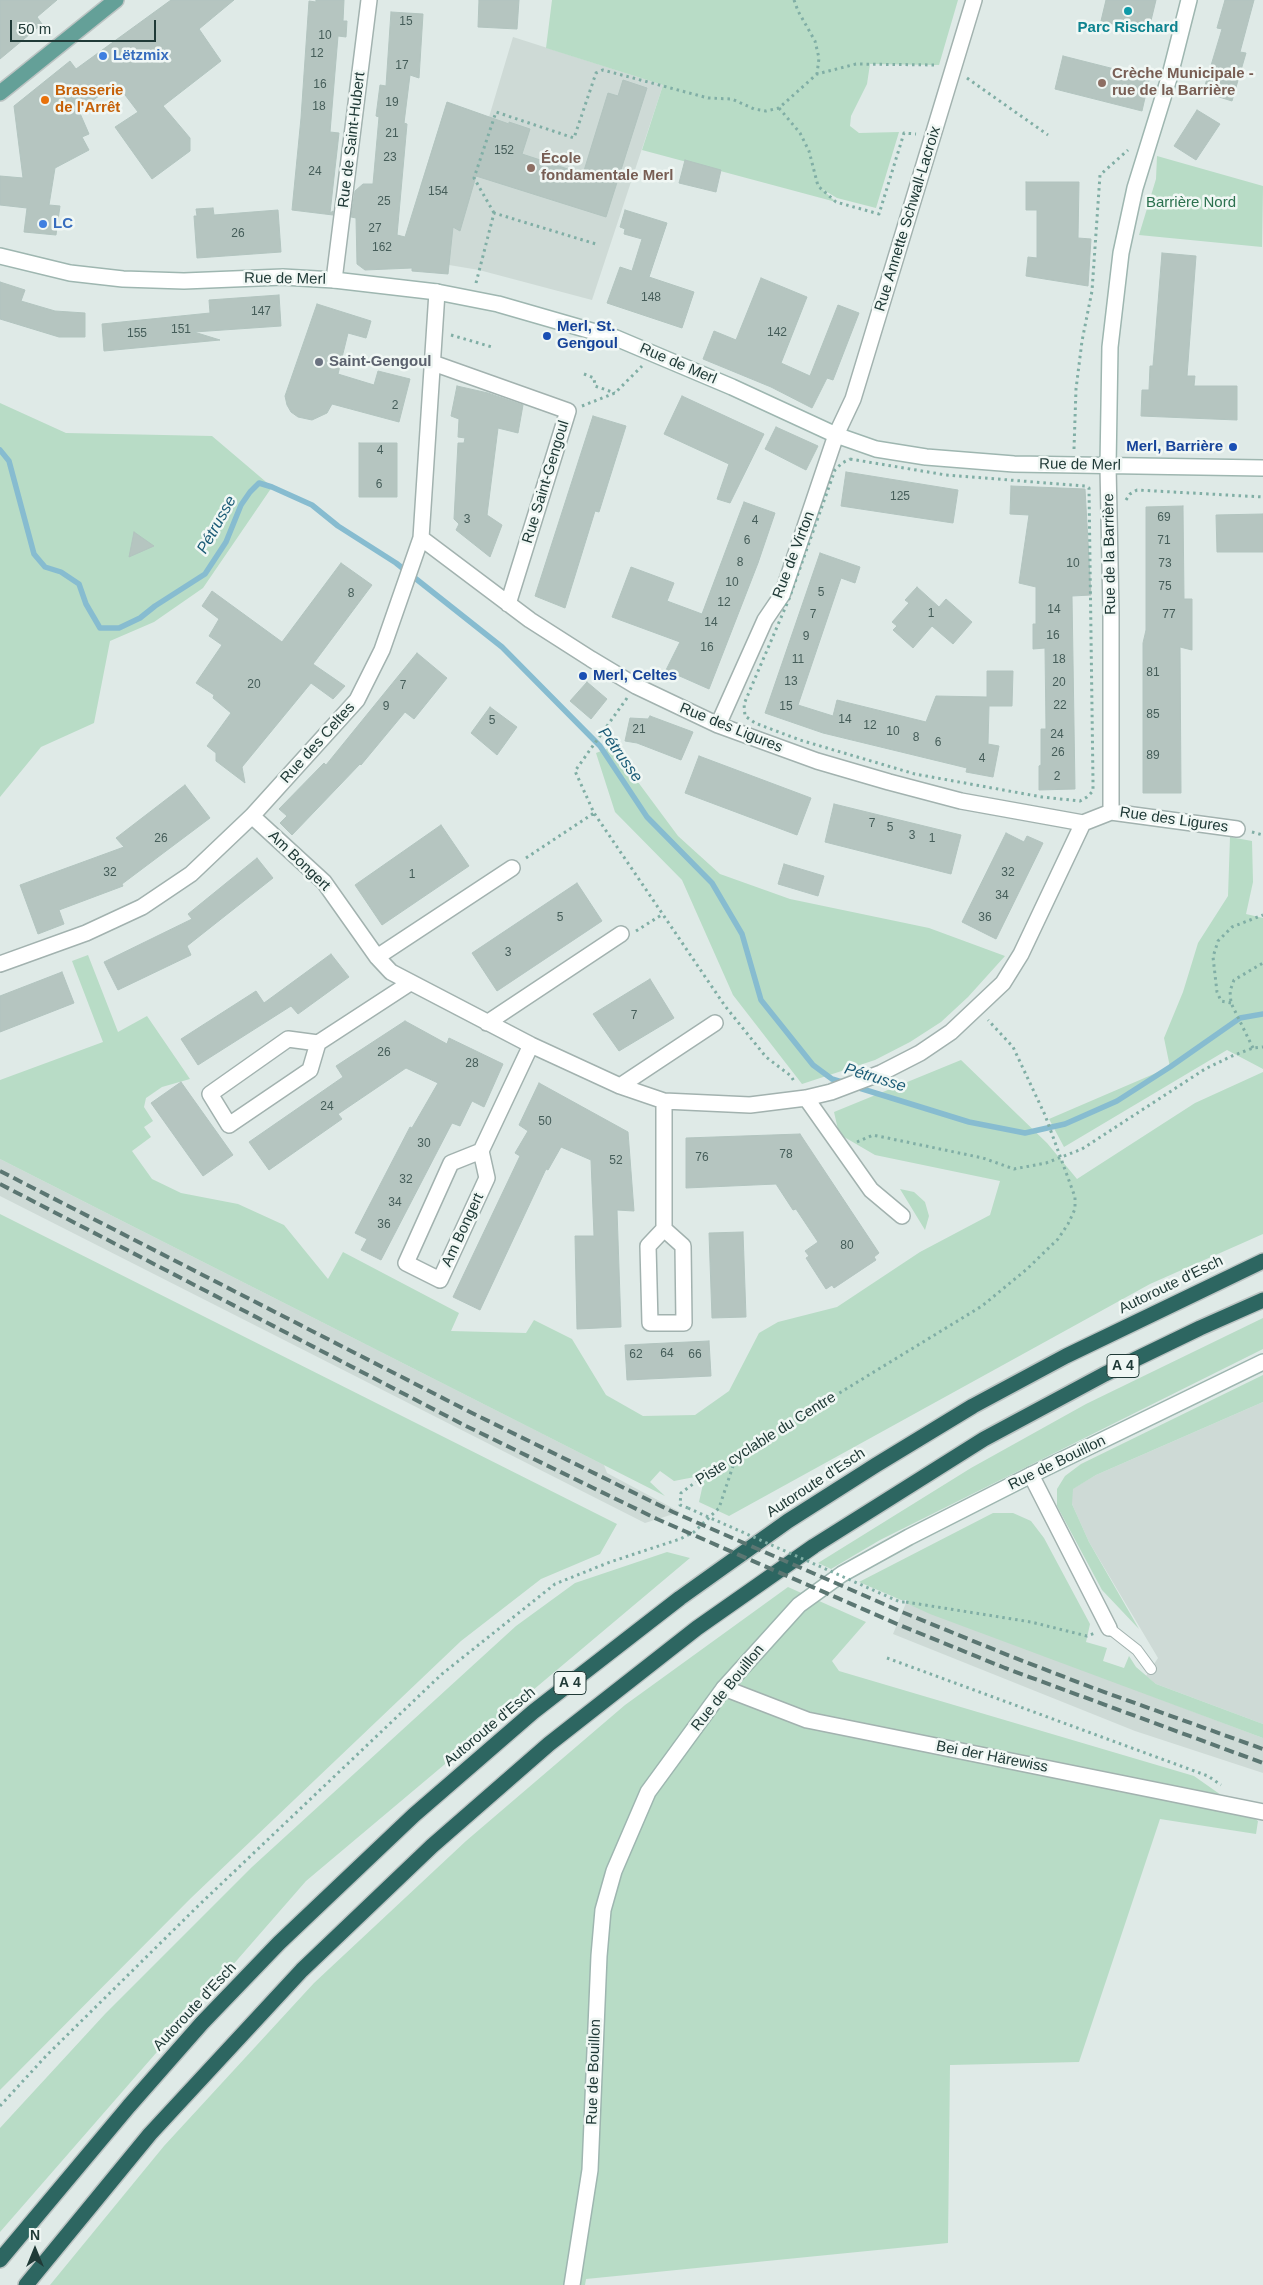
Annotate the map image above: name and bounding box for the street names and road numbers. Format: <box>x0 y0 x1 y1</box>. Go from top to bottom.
street label: Rue de Saint-Hubert <box>335 71 369 209</box>
street label: Rue Annette Schwall-Lacroix <box>871 124 945 314</box>
street label: Rue de Merl <box>244 269 326 289</box>
street label: Rue de Merl <box>637 340 719 388</box>
street label: Rue Saint-Gengoul <box>519 418 573 546</box>
street label: Rue de Merl <box>1039 455 1121 475</box>
street label: Rue de la Barrière <box>1100 493 1120 615</box>
street label: Rue de Virton <box>769 509 819 601</box>
street label: Rue des Celtes <box>277 699 359 787</box>
street label: Rue des Ligures <box>677 699 785 757</box>
street label: Rue des Ligures <box>1119 803 1229 837</box>
street label: Am Bongert <box>264 827 334 895</box>
street label: Am Bongert <box>438 1190 488 1270</box>
street label: Autoroute d'Esch <box>1116 1252 1226 1318</box>
road number: A 4 <box>1107 1354 1139 1378</box>
street label: Piste cyclable du Centre <box>693 1389 839 1489</box>
street label: Rue de Bouillon <box>1005 1432 1109 1494</box>
street label: Autoroute d'Esch <box>763 1444 869 1522</box>
street label: Rue de Bouillon <box>688 1641 768 1735</box>
road number: A 4 <box>554 1672 586 1695</box>
street label: Autoroute d'Esch <box>441 1684 539 1770</box>
street label: Bei der Härewiss <box>935 1737 1049 1777</box>
street label: Autoroute d'Esch <box>150 1959 240 2055</box>
street label: Rue de Bouillon <box>583 2019 605 2125</box>

